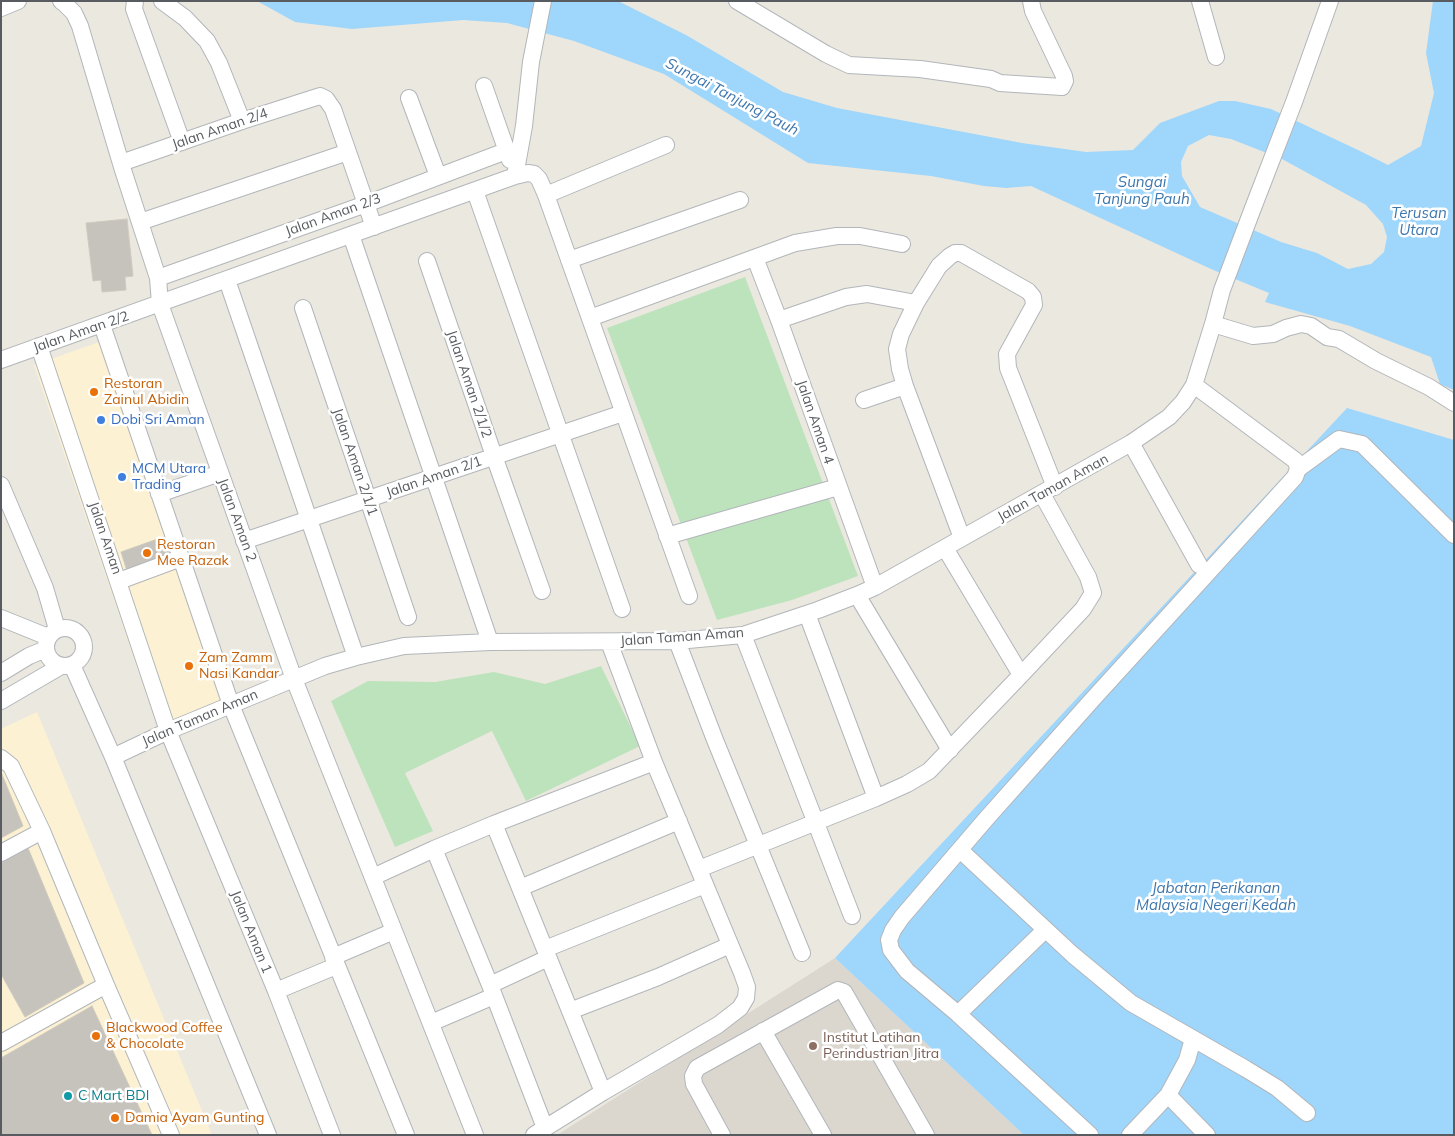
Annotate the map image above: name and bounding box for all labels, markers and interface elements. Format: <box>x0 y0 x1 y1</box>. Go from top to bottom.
water label: Sungai Tanjung Pauh <box>663 54 801 140</box>
street label: Jalan Aman 2/4 <box>170 105 270 153</box>
water label: Sungai Tanjung Pauh <box>1094 173 1190 208</box>
street label: Jalan Aman 2/3 <box>283 190 383 240</box>
water label: Terusan Utara <box>1391 204 1447 239</box>
street label: Jalan Aman 2/2 <box>31 308 131 356</box>
street label: Jalan Aman 2/1/2 <box>443 328 495 440</box>
place label: Restoran Zainul Abidin <box>104 376 189 408</box>
street label: Jalan Aman 4 <box>793 378 837 466</box>
marker: Restoran Zainul Abidin <box>88 386 100 398</box>
street label: Jalan Aman 2/1/1 <box>329 406 381 518</box>
place label: Dobi Sri Aman <box>111 412 205 428</box>
marker: Dobi Sri Aman <box>95 414 107 426</box>
street label: Jalan Taman Aman <box>995 451 1111 525</box>
street label: Jalan Aman 2/1 <box>384 453 484 501</box>
place label: MCM Utara Trading <box>132 461 206 494</box>
marker: MCM Utara Trading <box>116 471 128 483</box>
street label: Jalan Aman 2 <box>214 476 260 564</box>
street label: Jalan Aman <box>85 499 125 577</box>
place label: Restoran Mee Razak <box>157 537 229 570</box>
marker: Restoran Mee Razak <box>141 547 153 559</box>
street label: Jalan Taman Aman <box>620 624 744 650</box>
place label: Zam Zamm Nasi Kandar <box>199 650 279 682</box>
marker: Zam Zamm Nasi Kandar <box>183 660 195 672</box>
street label: Jalan Taman Aman <box>140 686 260 750</box>
water label: Jabatan Perikanan Malaysia Negeri Kedah <box>1136 879 1296 914</box>
street label: Jalan Aman 1 <box>227 888 275 976</box>
place label: Blackwood Coffee & Chocolate <box>106 1020 223 1052</box>
marker: Blackwood Coffee & Chocolate <box>90 1030 102 1042</box>
place label: Institut Latihan Perindustrian Jitra <box>823 1030 939 1062</box>
marker: Institut Latihan Perindustrian Jitra <box>807 1040 819 1052</box>
place label: C Mart BDI <box>78 1088 149 1104</box>
marker: C Mart BDI <box>62 1090 74 1102</box>
place label: Damia Ayam Gunting <box>125 1110 264 1126</box>
marker: Damia Ayam Gunting <box>109 1112 121 1124</box>

